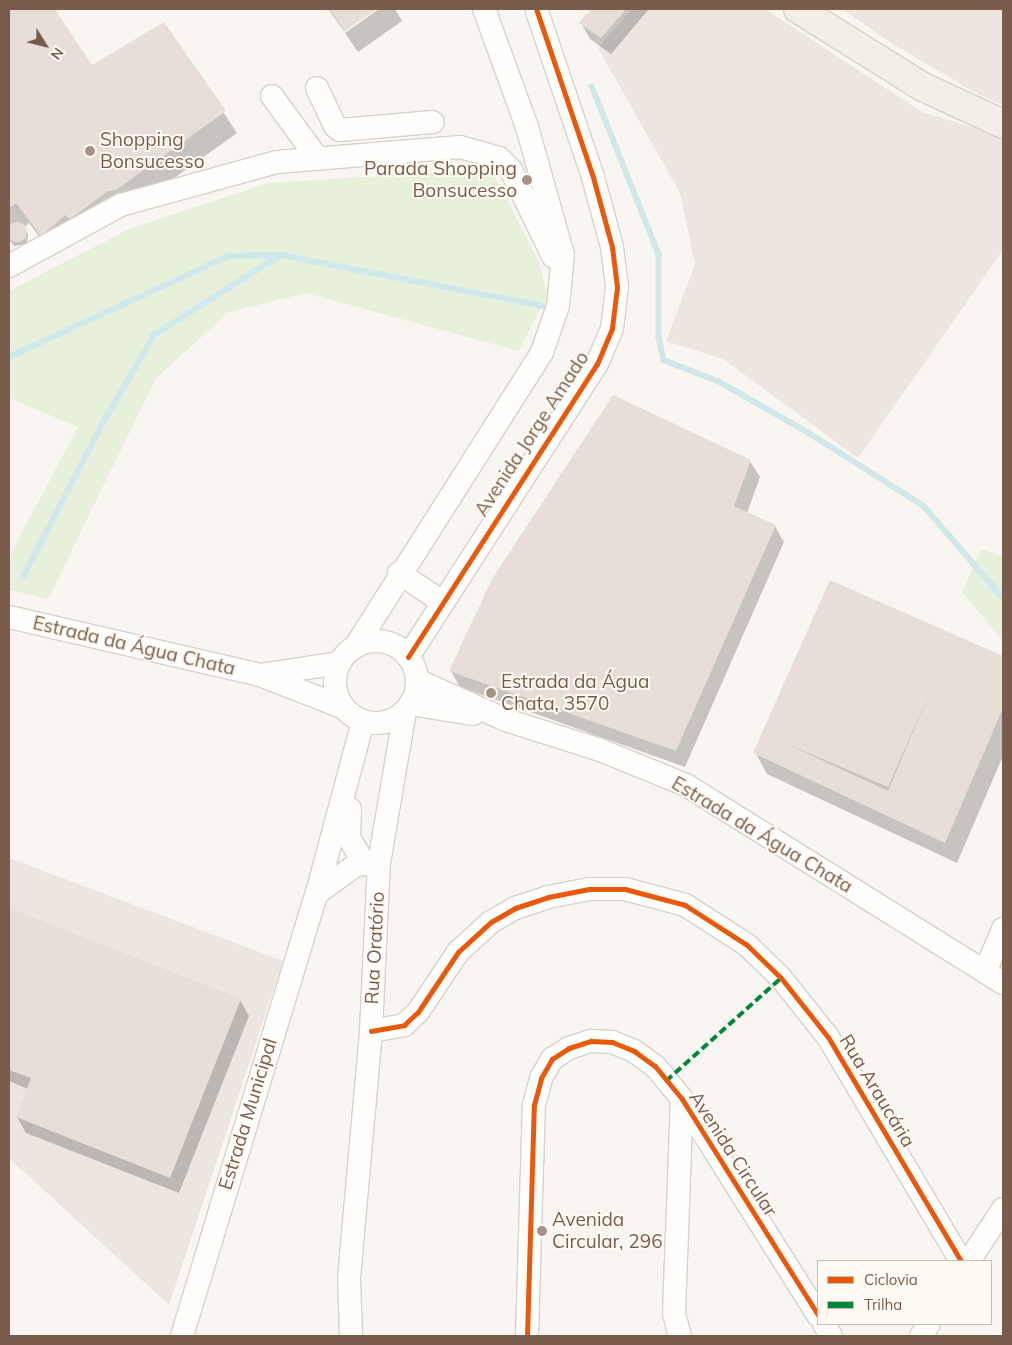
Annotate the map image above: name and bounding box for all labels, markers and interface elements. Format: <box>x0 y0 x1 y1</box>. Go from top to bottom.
north arrow <box>20 20 70 70</box>
text: N <box>47 44 68 63</box>
place label: Shopping Bonsucesso <box>100 129 205 173</box>
marker: Shopping Bonsucesso <box>84 145 96 157</box>
place label: Parada Shopping Bonsucesso <box>364 158 517 202</box>
marker: Parada Shopping Bonsucesso <box>521 174 533 186</box>
street label: Avenida Jorge Amado <box>470 347 594 521</box>
street label: Estrada da Água Chata <box>31 612 237 680</box>
place label: Estrada da Água Chata, 3570 <box>501 671 649 715</box>
marker: Estrada da Água Chata, 3570 <box>485 687 497 699</box>
street label: Estrada da Água Chata <box>667 772 857 898</box>
street label: Rua Oratório <box>361 891 389 1005</box>
street label: Rua Araucária <box>834 1031 920 1151</box>
street label: Estrada Municipal <box>214 1036 282 1192</box>
street label: Avenida Circular <box>684 1087 782 1221</box>
place label: Avenida Circular, 296 <box>552 1209 663 1253</box>
marker: Avenida Circular, 296 <box>536 1225 548 1237</box>
legend <box>817 1260 992 1325</box>
text: Ciclovia <box>864 1270 918 1289</box>
text: Trilha <box>864 1295 902 1314</box>

